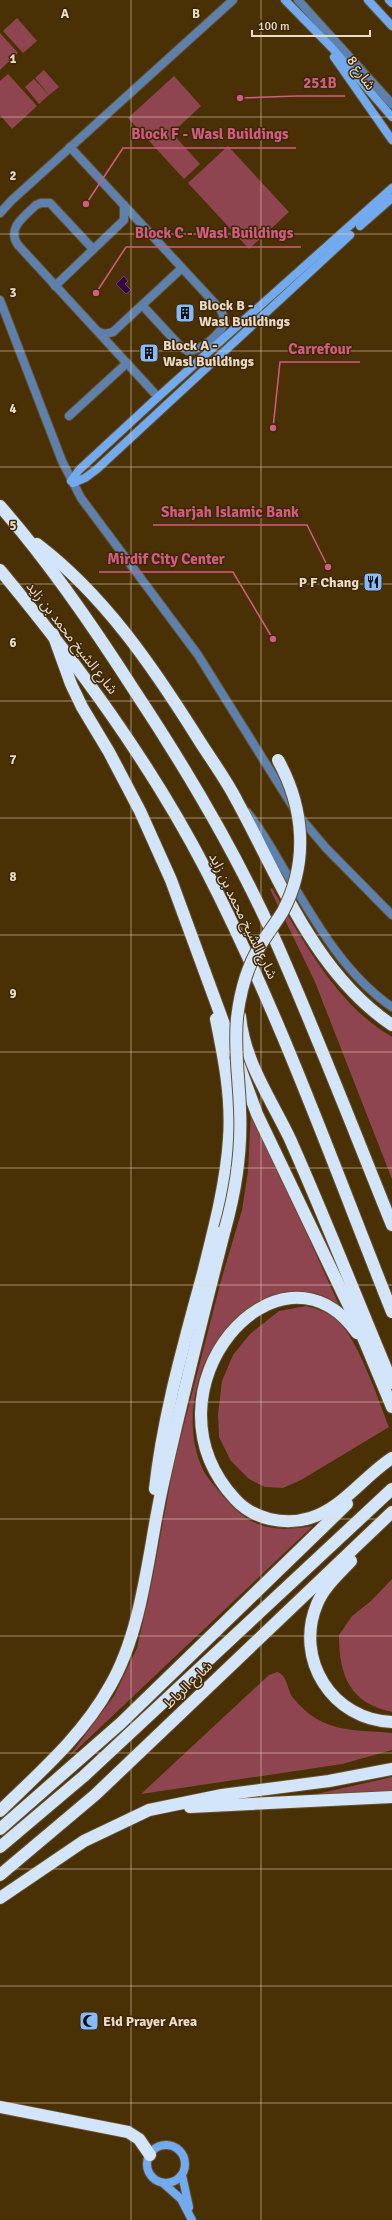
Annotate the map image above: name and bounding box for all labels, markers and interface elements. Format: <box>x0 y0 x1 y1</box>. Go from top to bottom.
text: A <box>61 6 70 22</box>
text: B <box>192 6 200 22</box>
scale bar <box>252 12 370 38</box>
text: 100 m <box>258 19 290 34</box>
text: 1 <box>9 51 17 67</box>
street label: شارع 8 <box>342 53 379 95</box>
callout: 251B <box>296 69 345 96</box>
text: 251B <box>303 74 337 92</box>
callout: Block F - Wasl Buildings <box>123 121 296 148</box>
text: Block F - Wasl Buildings <box>131 125 289 143</box>
text: 2 <box>9 168 17 184</box>
callout: Block C - Wasl Buildings <box>126 220 301 247</box>
text: Block C - Wasl Buildings <box>135 224 294 242</box>
text: 3 <box>9 285 17 301</box>
place label: Block B - Wasl Buildings <box>199 297 290 330</box>
building icon: Block B - Wasl Buildings <box>174 302 196 324</box>
callout: Carrefour <box>280 335 360 362</box>
place label: Block A - Wasl Buildings <box>163 337 254 370</box>
text: Carrefour <box>288 340 352 358</box>
building icon: Block A - Wasl Buildings <box>138 342 160 364</box>
text: 4 <box>9 401 17 417</box>
callout: Sharjah Islamic Bank <box>153 498 307 525</box>
text: Sharjah Islamic Bank <box>161 503 299 521</box>
text: 5 <box>9 518 17 534</box>
callout: Mirdif City Center <box>99 545 233 572</box>
text: Mirdif City Center <box>107 550 225 568</box>
restaurant icon: P F Chang <box>362 571 384 593</box>
place label: P F Chang <box>299 574 359 591</box>
street label: شارع الشيخ محمد بن زايد <box>21 578 121 699</box>
text: 6 <box>9 635 17 651</box>
text: 7 <box>9 752 17 768</box>
street label: شارع الشيخ محمد بن زايد <box>203 850 281 983</box>
text: 8 <box>9 869 17 885</box>
text: 9 <box>9 986 17 1002</box>
street label: شارع الرباط <box>160 1658 217 1714</box>
mosque icon: Eid Prayer Area <box>78 2010 100 2032</box>
place label: Eid Prayer Area <box>103 2013 197 2030</box>

